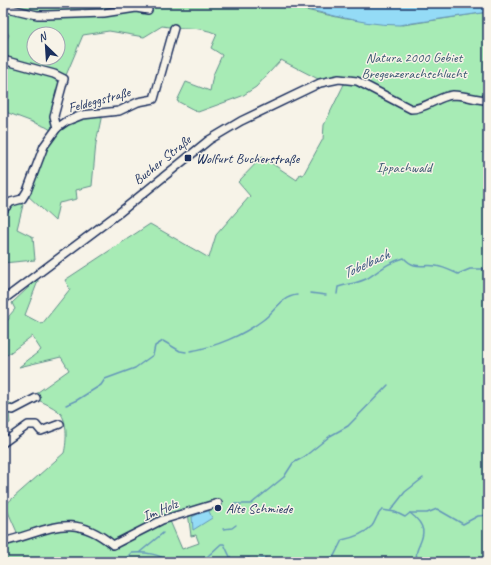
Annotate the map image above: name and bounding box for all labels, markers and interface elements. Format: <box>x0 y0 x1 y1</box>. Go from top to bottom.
north arrow <box>26 26 66 66</box>
text: N <box>36 28 50 45</box>
park label: Natura 2000 Gebiet Bregenzerachschlucht <box>362 49 468 82</box>
street label: Feldeggstraße <box>66 83 133 116</box>
street label: Bucher Straße <box>130 131 195 188</box>
place label: Wolfurt Bucherstraße <box>196 150 301 167</box>
marker: Wolfurt Bucherstraße <box>183 153 193 163</box>
park label: Ippachwald <box>377 159 434 176</box>
water label: Tobelbach <box>340 244 394 283</box>
street label: Im Holz <box>140 495 182 525</box>
place label: Alte Schmiede <box>226 500 294 517</box>
marker: Alte Schmiede <box>213 503 223 513</box>

